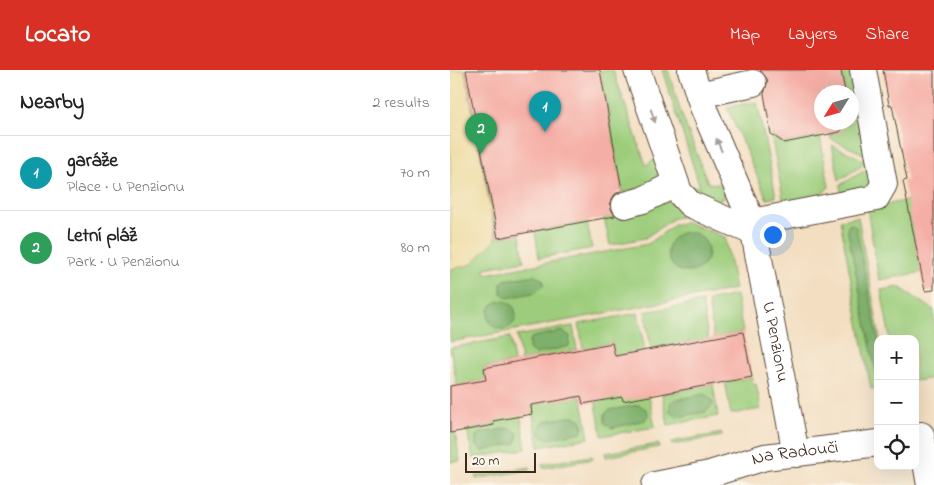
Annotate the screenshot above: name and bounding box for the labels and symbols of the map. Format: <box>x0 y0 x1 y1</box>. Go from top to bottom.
north arrow <box>814 85 859 130</box>
pin: 1 <box>529 91 561 132</box>
one-way arrow <box>649 109 657 124</box>
pin: 2 <box>465 113 497 154</box>
one-way arrow <box>715 138 723 152</box>
your location <box>760 222 786 248</box>
street label: U Penzionu <box>754 300 795 384</box>
street label: Na Radouči <box>749 435 840 473</box>
scale bar <box>465 450 536 473</box>

